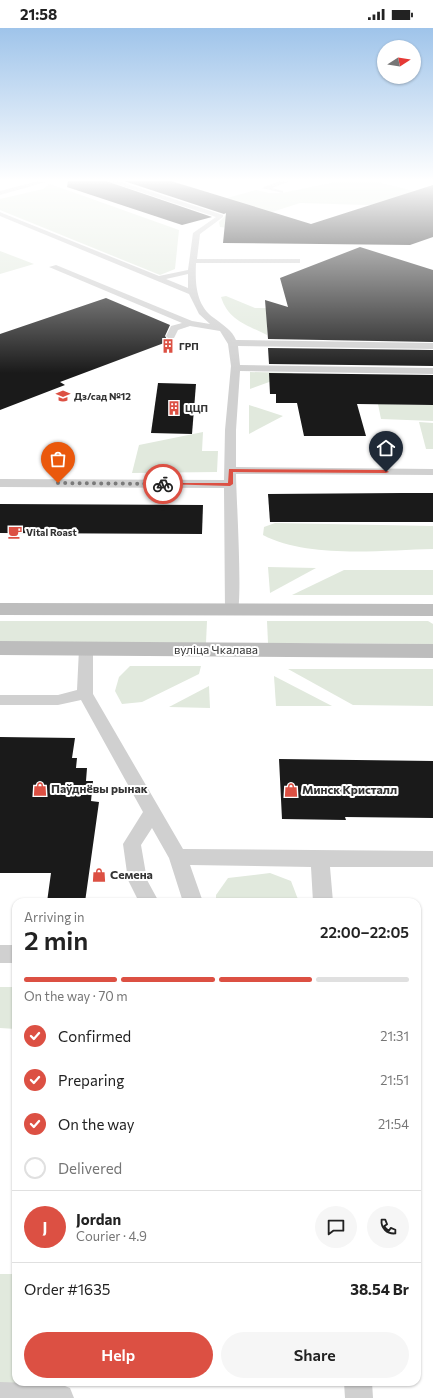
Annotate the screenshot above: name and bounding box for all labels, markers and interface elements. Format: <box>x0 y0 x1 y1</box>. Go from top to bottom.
text: 21:58 <box>20 5 57 23</box>
north arrow <box>377 40 421 84</box>
map controls <box>377 40 421 84</box>
building icon: ГРП <box>160 338 176 354</box>
place label: ГРП <box>179 340 199 352</box>
school or university icon: Дз/сад №12 <box>55 388 71 404</box>
place label: Дз/сад №12 <box>74 390 131 402</box>
building icon: ЦЦП <box>166 400 182 416</box>
place label: ЦЦП <box>185 402 208 414</box>
pin <box>369 431 403 472</box>
icon: home <box>375 437 397 459</box>
pin <box>41 442 75 483</box>
icon: bag <box>47 448 69 470</box>
courier <box>143 464 183 504</box>
icon: bike <box>152 473 174 495</box>
cafe icon: Vital Roast <box>7 524 23 540</box>
place label: Vital Roast <box>26 526 77 538</box>
street label: вуліца Чкалава <box>174 642 258 656</box>
shop icon: Паўднёвы рынак <box>32 781 48 797</box>
place label: Паўднёвы рынак <box>51 781 148 795</box>
shop icon: Минск Кристалл <box>283 782 299 798</box>
place label: Минск Кристалл <box>302 782 397 796</box>
shop icon: Семена <box>91 867 107 883</box>
place label: Семена <box>110 867 153 881</box>
text: Arriving in <box>24 909 84 925</box>
text: 22:00–22:05 <box>320 923 409 941</box>
text: 2 min <box>24 924 88 955</box>
text: On the way · 70 m <box>24 988 128 1004</box>
icon: check <box>24 1025 46 1047</box>
text: Confirmed <box>58 1027 131 1045</box>
text: 21:31 <box>380 1028 409 1044</box>
icon: check <box>24 1069 46 1091</box>
text: Preparing <box>58 1071 124 1089</box>
text: 21:51 <box>380 1072 409 1088</box>
icon: check <box>24 1113 46 1135</box>
text: On the way <box>58 1115 135 1133</box>
text: 21:54 <box>378 1116 409 1132</box>
text: Delivered <box>58 1159 122 1177</box>
button: chat <box>315 1206 357 1248</box>
button: phone <box>367 1206 409 1248</box>
text: Jordan <box>76 1210 121 1228</box>
text: J <box>43 1218 47 1236</box>
text: Courier · 4.9 <box>76 1228 147 1244</box>
text: Order #1635 <box>24 1280 110 1298</box>
text: 38.54 Br <box>350 1280 409 1298</box>
button: Help <box>24 1332 213 1378</box>
button: Share <box>221 1332 409 1378</box>

